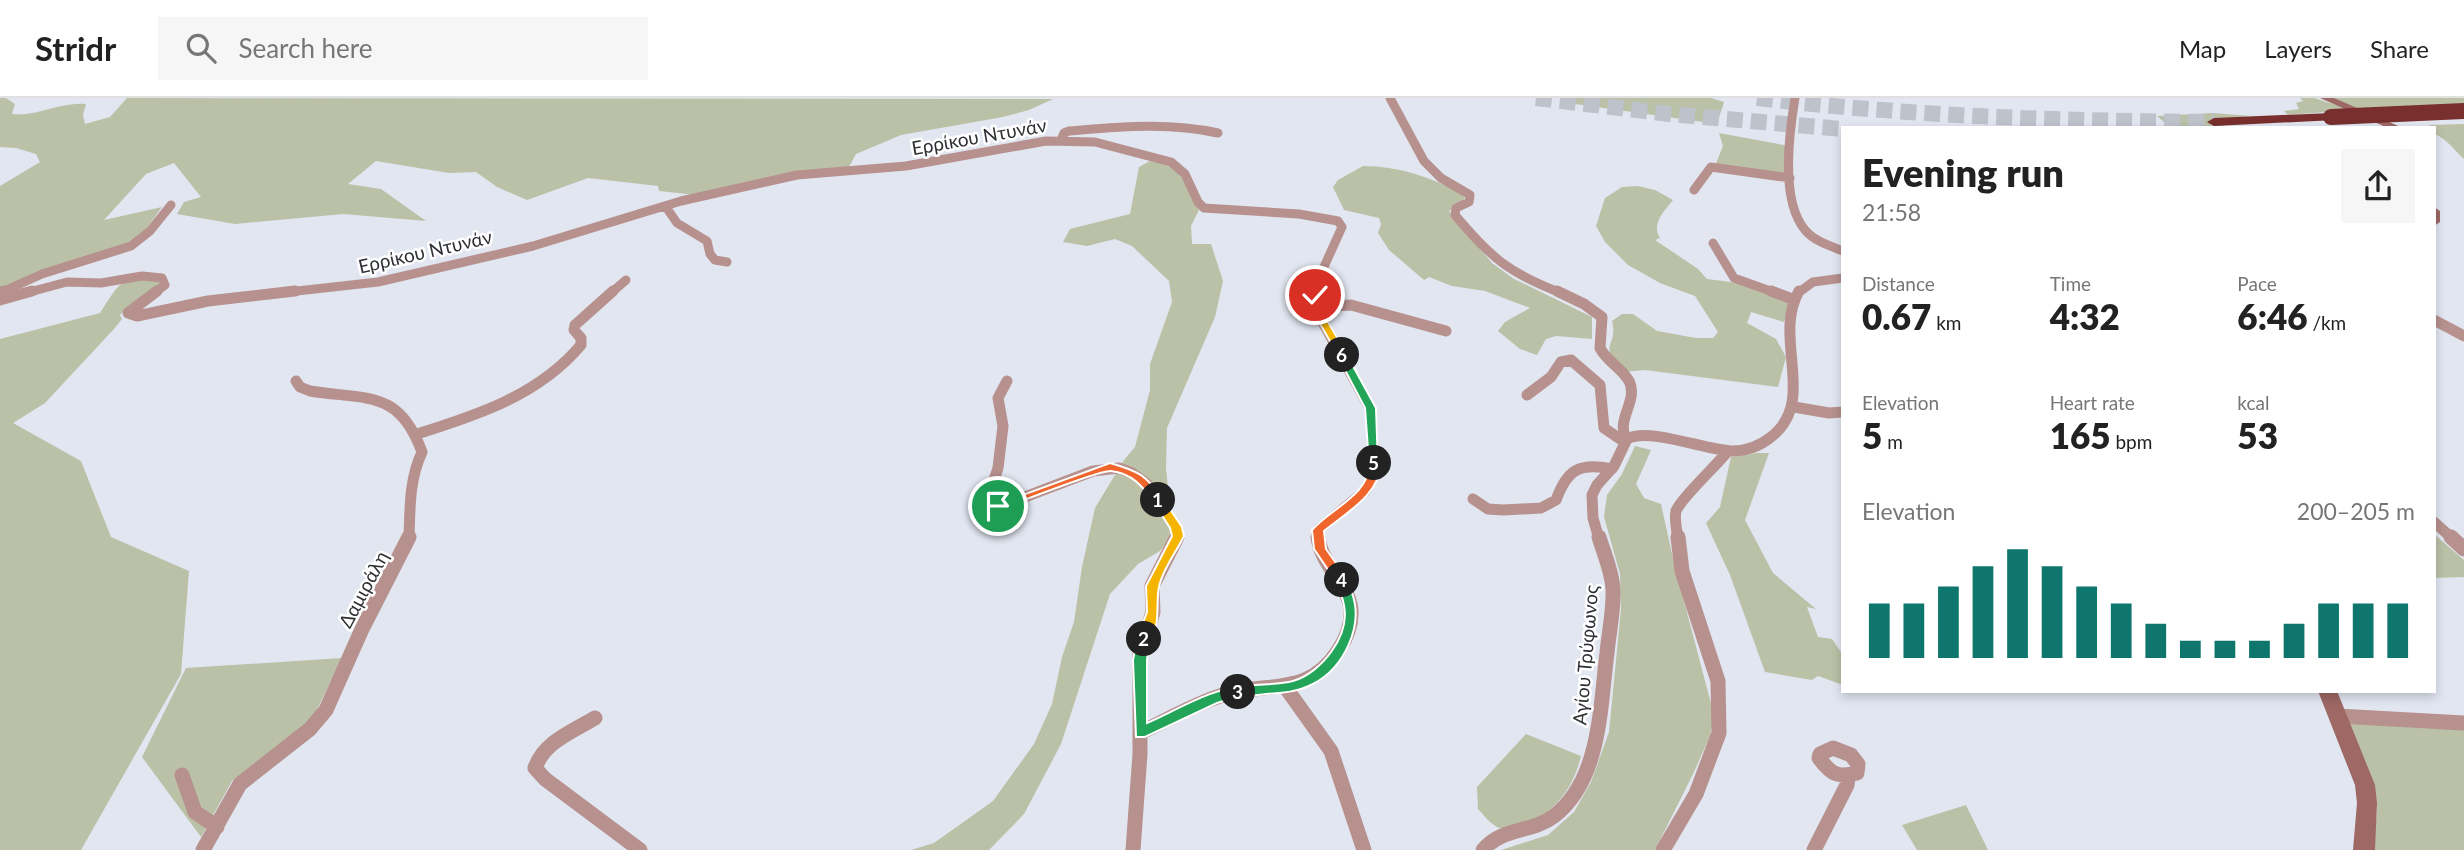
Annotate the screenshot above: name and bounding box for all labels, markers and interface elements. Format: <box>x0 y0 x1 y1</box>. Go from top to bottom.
search box <box>158 17 648 80</box>
text: Stridr <box>35 28 116 68</box>
icon: search <box>182 29 220 67</box>
text: Search here <box>238 32 372 64</box>
text: Map <box>2179 34 2226 63</box>
text: Layers <box>2264 34 2332 63</box>
text: Share <box>2370 34 2429 63</box>
street label: Ερρίκου Ντυνάν <box>910 113 1048 159</box>
text: Evening run <box>1862 149 2064 195</box>
button: share <box>2341 149 2415 223</box>
text: 21:58 <box>1862 198 1921 226</box>
street label: Ερρίκου Ντυνάν <box>356 224 494 278</box>
pin <box>1285 265 1345 325</box>
text: Distance <box>1862 272 1935 295</box>
text: Time <box>2050 272 2091 295</box>
text: Pace <box>2237 272 2277 295</box>
icon: check <box>1296 276 1334 314</box>
text: 0.67 <box>1862 295 1931 337</box>
text: 4:32 <box>2050 295 2120 337</box>
text: 6:46 <box>2237 295 2308 337</box>
text: km <box>1931 311 1961 334</box>
text: /km <box>2308 311 2346 334</box>
pin: 6 <box>1324 338 1360 372</box>
text: 6 <box>1336 343 1347 366</box>
text: Elevation <box>1862 391 1939 414</box>
text: Heart rate <box>2050 391 2135 414</box>
text: kcal <box>2237 391 2269 414</box>
text: 5 <box>1862 414 1882 456</box>
text: 165 <box>2050 414 2111 456</box>
text: 53 <box>2237 414 2278 456</box>
text: m <box>1882 430 1903 453</box>
text: bpm <box>2111 430 2152 453</box>
pin: 5 <box>1356 446 1392 480</box>
text: 5 <box>1368 451 1379 474</box>
pin <box>968 476 1028 536</box>
pin: 1 <box>1140 482 1176 518</box>
icon: arrive <box>979 487 1017 525</box>
text: 1 <box>1152 488 1163 511</box>
text: Elevation <box>1862 497 1955 525</box>
text: 200–205 m <box>2297 497 2415 525</box>
street label: Δαμιράλη <box>333 547 393 631</box>
pin: 4 <box>1324 562 1360 598</box>
text: 4 <box>1336 568 1347 591</box>
street label: Αγίου Τρύφωνος <box>1567 584 1603 726</box>
pin: 2 <box>1126 622 1162 656</box>
text: 2 <box>1138 627 1149 650</box>
pin: 3 <box>1220 674 1256 710</box>
text: 3 <box>1232 680 1243 703</box>

